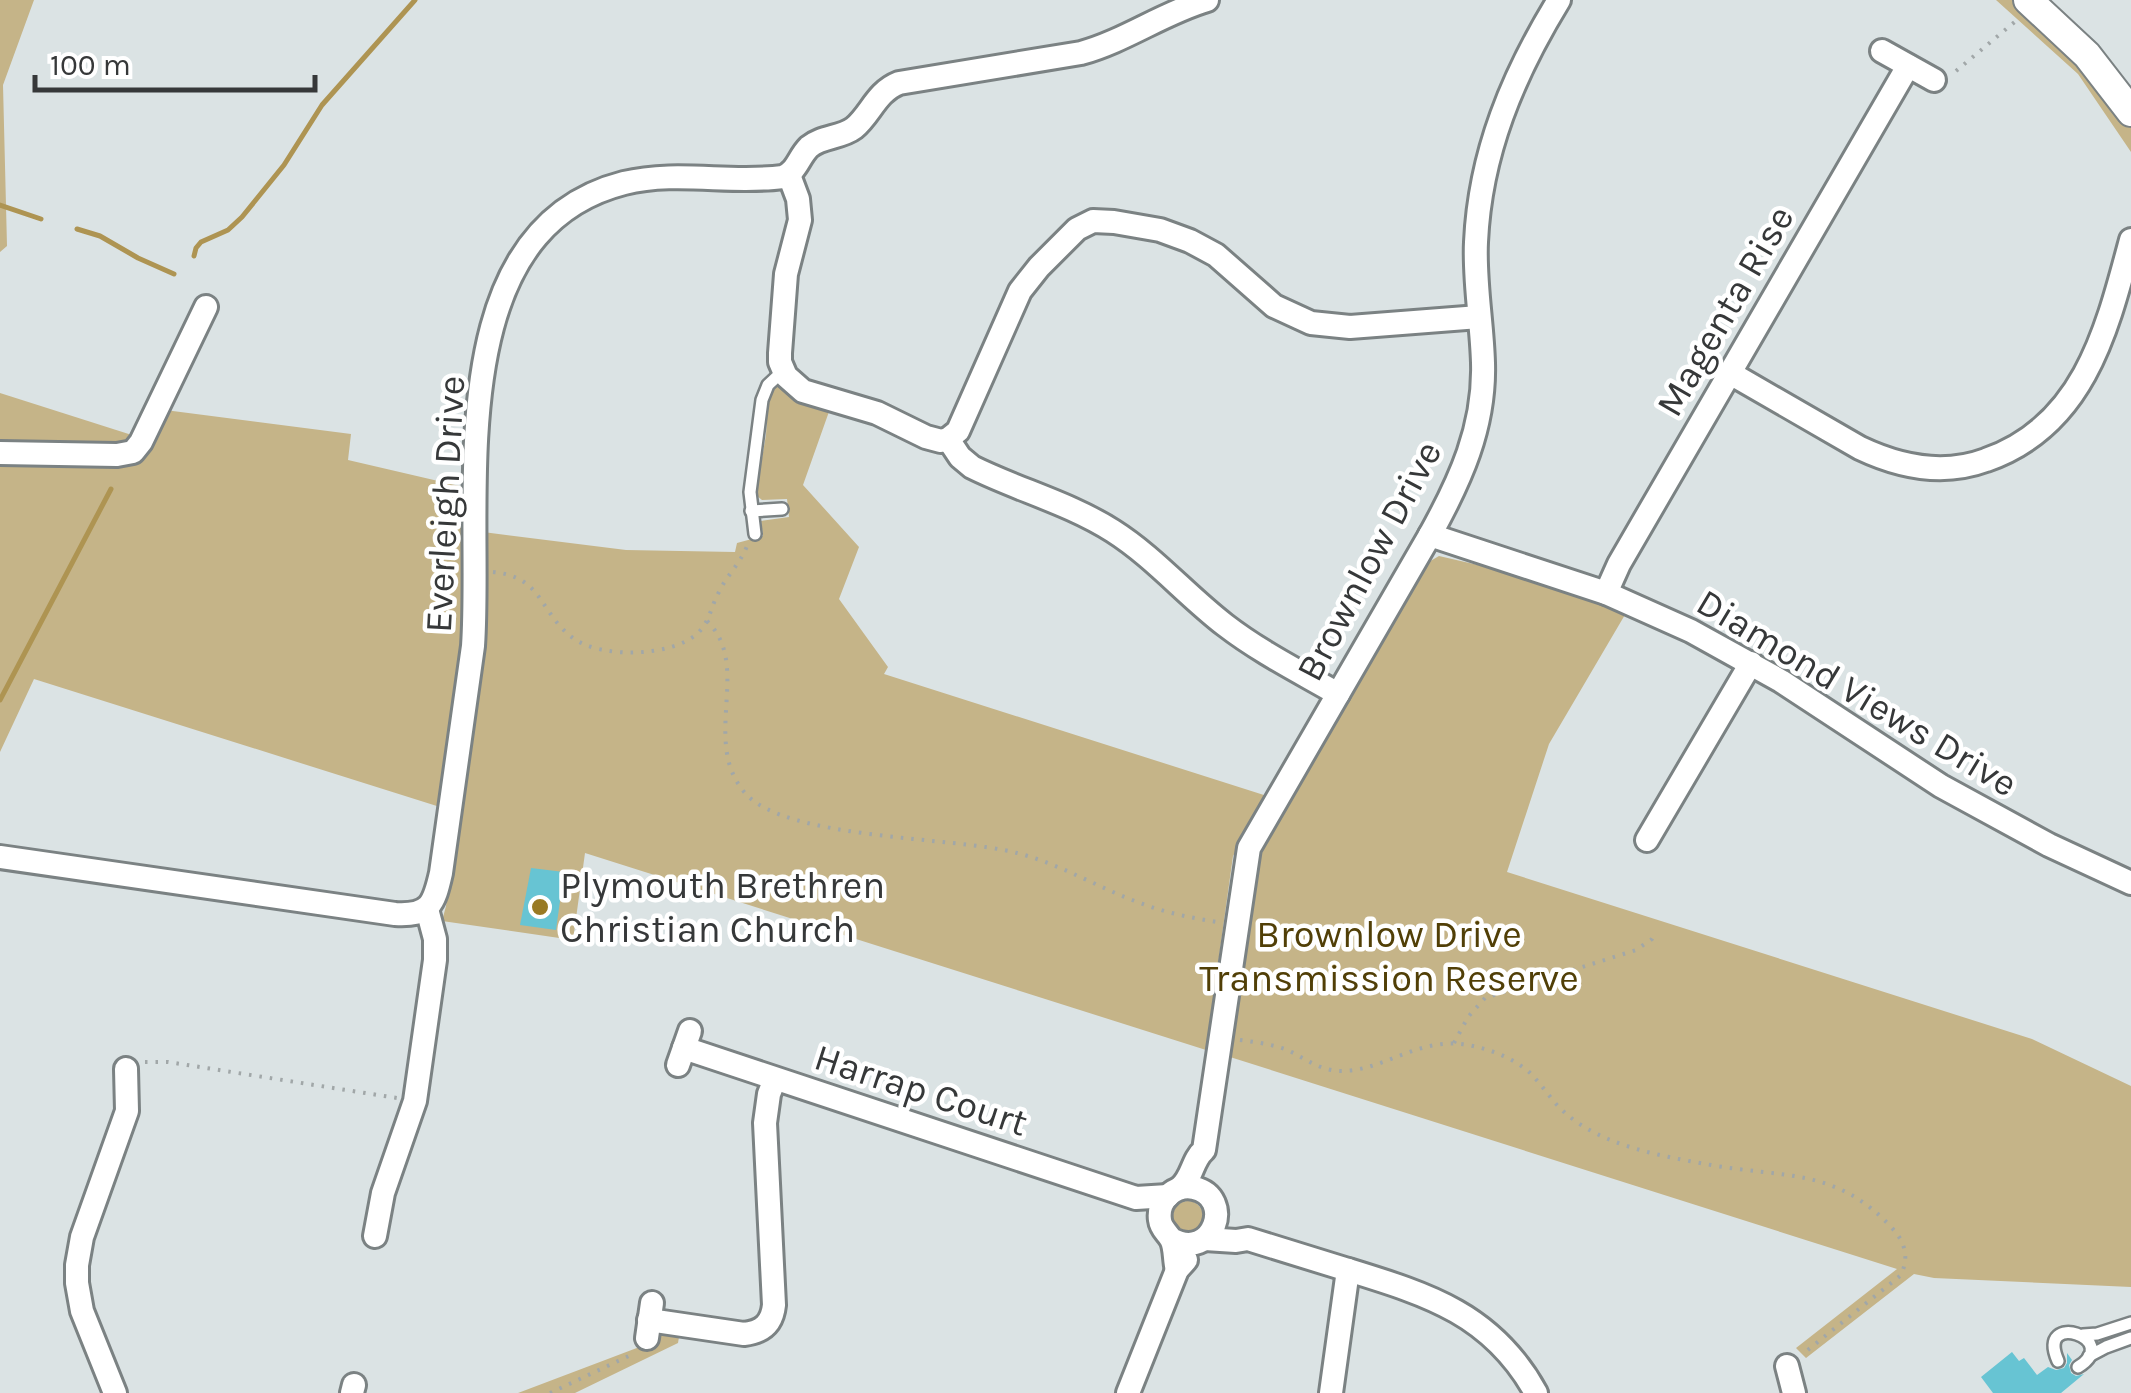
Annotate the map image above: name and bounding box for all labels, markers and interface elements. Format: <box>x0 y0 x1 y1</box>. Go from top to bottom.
scale bar <box>35 30 315 92</box>
text: 100 m <box>50 47 131 83</box>
street label: Magenta Rise <box>1647 198 1803 424</box>
street label: Everleigh Drive <box>416 374 474 634</box>
street label: Brownlow Drive <box>1287 433 1451 689</box>
street label: Diamond Views Drive <box>1689 580 2025 806</box>
place label: Plymouth Brethren Christian Church <box>560 863 885 952</box>
marker: Plymouth Brethren Christian Church <box>529 896 551 918</box>
park label: Brownlow Drive Transmission Reserve <box>1199 912 1579 1001</box>
street label: Harrap Court <box>809 1034 1033 1146</box>

